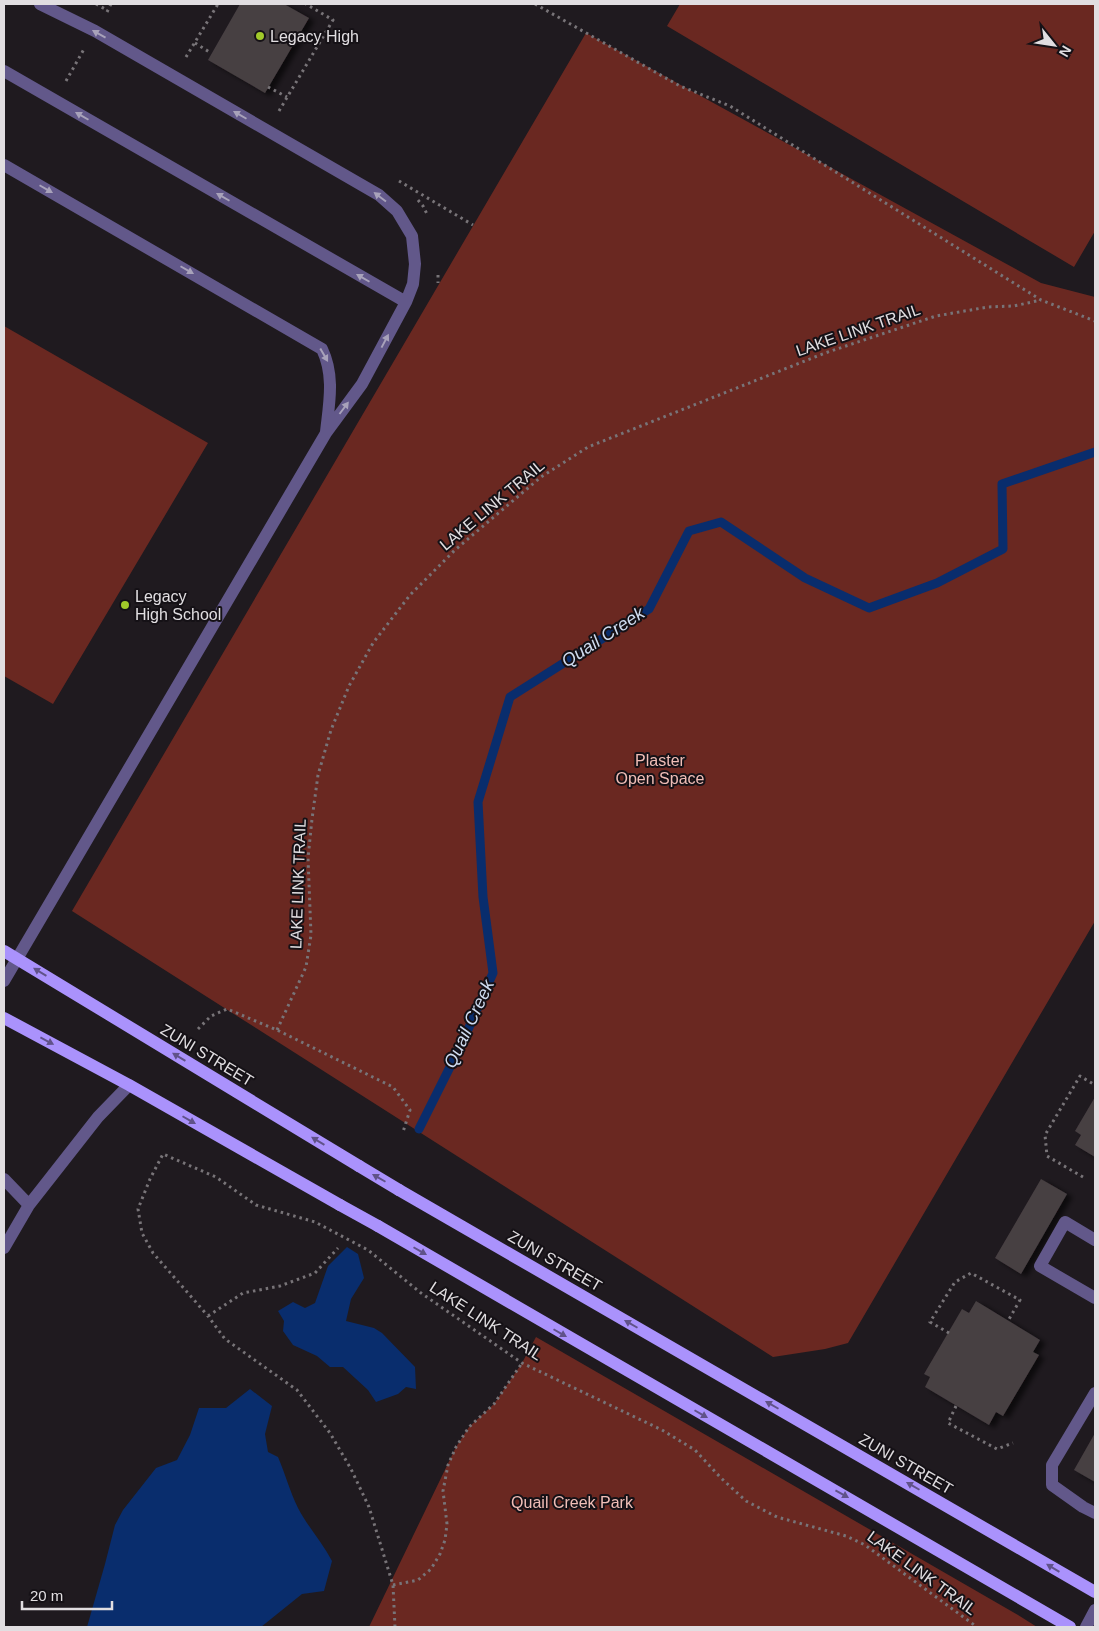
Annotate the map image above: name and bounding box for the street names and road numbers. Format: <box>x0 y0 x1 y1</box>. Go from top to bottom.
street label: LAKE LINK TRAIL <box>794 301 923 359</box>
street label: LAKE LINK TRAIL <box>437 457 547 553</box>
street label: LAKE LINK TRAIL <box>287 818 309 949</box>
street label: ZUNI STREET <box>158 1021 257 1089</box>
street label: ZUNI STREET <box>505 1227 605 1295</box>
street label: LAKE LINK TRAIL <box>427 1278 545 1364</box>
street label: ZUNI STREET <box>856 1430 956 1498</box>
street label: LAKE LINK TRAIL <box>864 1528 980 1618</box>

